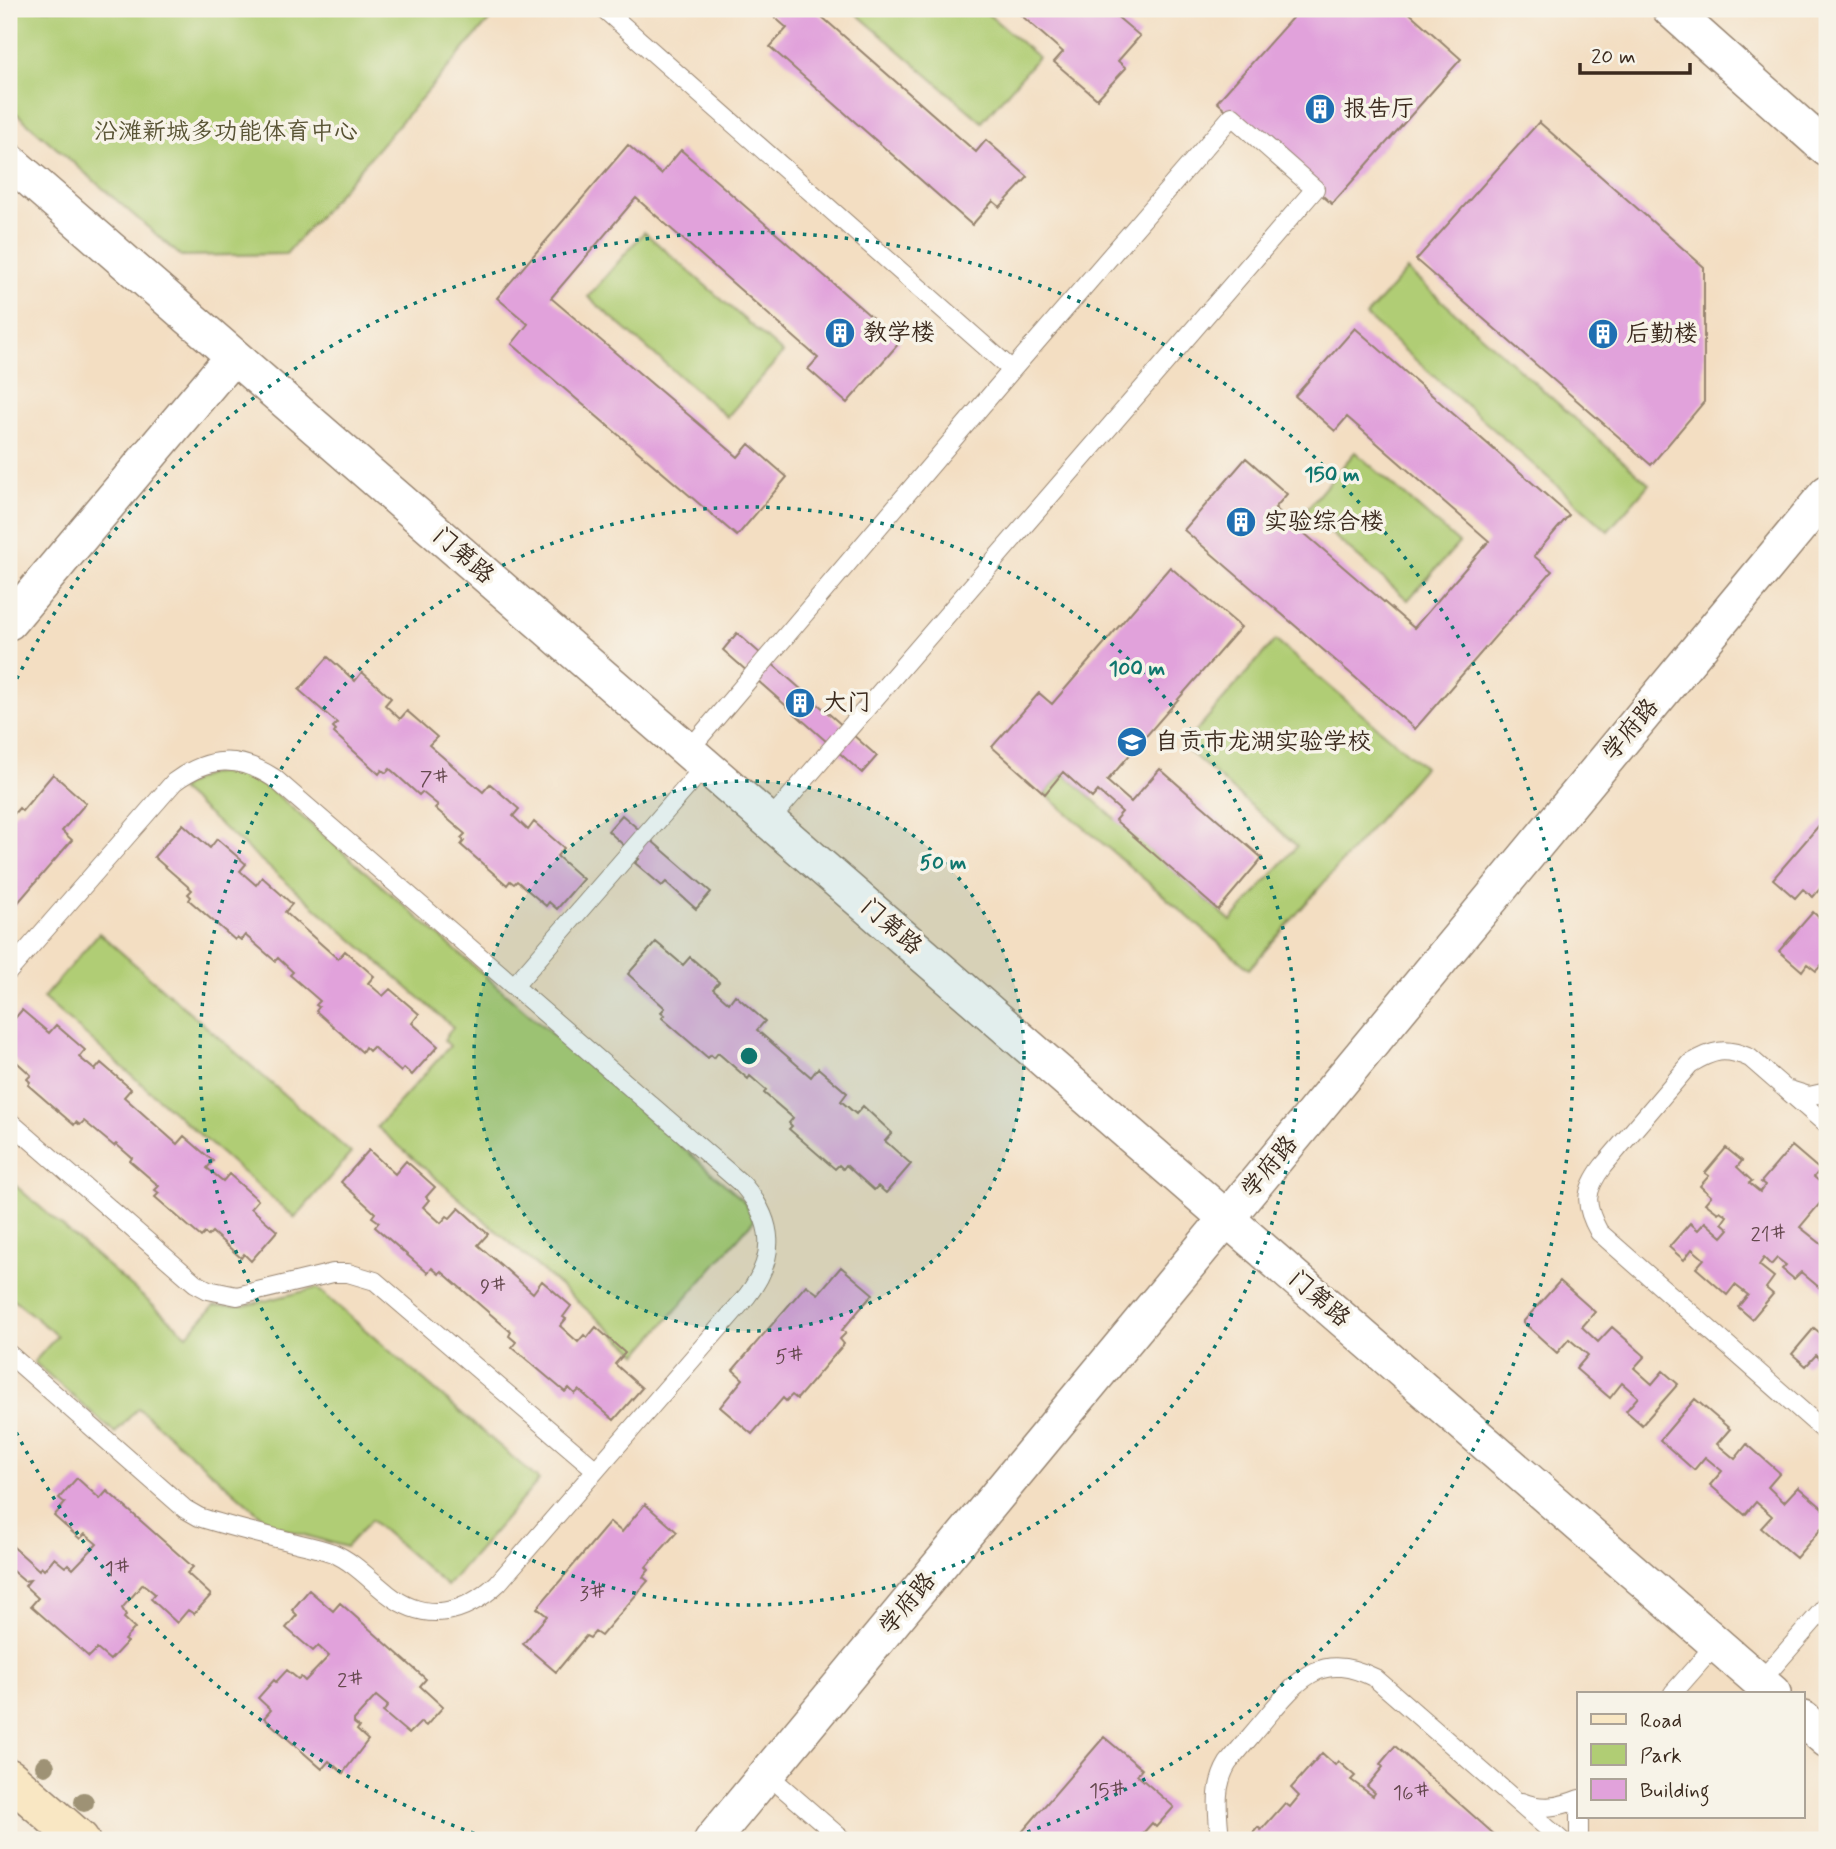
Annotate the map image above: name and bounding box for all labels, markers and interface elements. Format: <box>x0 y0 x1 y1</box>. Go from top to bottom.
scale bar <box>1580 32 1691 76</box>
text: 20 m <box>1591 43 1636 71</box>
building icon: 报告厅 <box>1303 92 1337 126</box>
place label: 报告厅 <box>1343 94 1415 125</box>
park label: 沿滩新城多功能体育中心 <box>94 117 358 148</box>
building icon: 教学楼 <box>823 316 857 350</box>
building icon: 后勤楼 <box>1586 317 1620 351</box>
place label: 教学楼 <box>863 318 935 349</box>
place label: 后勤楼 <box>1626 319 1698 350</box>
text: 150 m <box>1304 461 1360 489</box>
building icon: 实验综合楼 <box>1224 505 1258 539</box>
place label: 实验综合楼 <box>1264 507 1384 538</box>
street label: 门第路 <box>426 521 500 591</box>
text: 100 m <box>1109 655 1165 683</box>
building icon: 大门 <box>783 686 817 720</box>
place label: 大门 <box>823 688 871 719</box>
street label: 学府路 <box>1596 692 1666 768</box>
school or university icon: 自贡市龙湖实验学校 <box>1115 725 1149 759</box>
place label: 自贡市龙湖实验学校 <box>1155 727 1371 758</box>
house number: 7# <box>420 765 449 793</box>
text: 50 m <box>920 849 967 877</box>
street label: 门第路 <box>854 892 928 962</box>
centre of rings <box>737 1044 761 1068</box>
street label: 学府路 <box>1235 1129 1305 1205</box>
house number: 21# <box>1751 1221 1786 1249</box>
street label: 门第路 <box>1282 1264 1356 1334</box>
house number: 9# <box>480 1273 506 1301</box>
house number: 5# <box>775 1343 804 1371</box>
house number: 1# <box>105 1555 130 1583</box>
street label: 学府路 <box>873 1566 943 1642</box>
house number: 3# <box>579 1580 605 1608</box>
house number: 2# <box>337 1667 363 1695</box>
legend <box>1577 1692 1804 1818</box>
text: Road <box>1640 1707 1682 1735</box>
text: Park <box>1640 1742 1682 1770</box>
house number: 15# <box>1089 1777 1126 1805</box>
text: Building <box>1640 1777 1710 1807</box>
house number: 16# <box>1393 1779 1430 1807</box>

